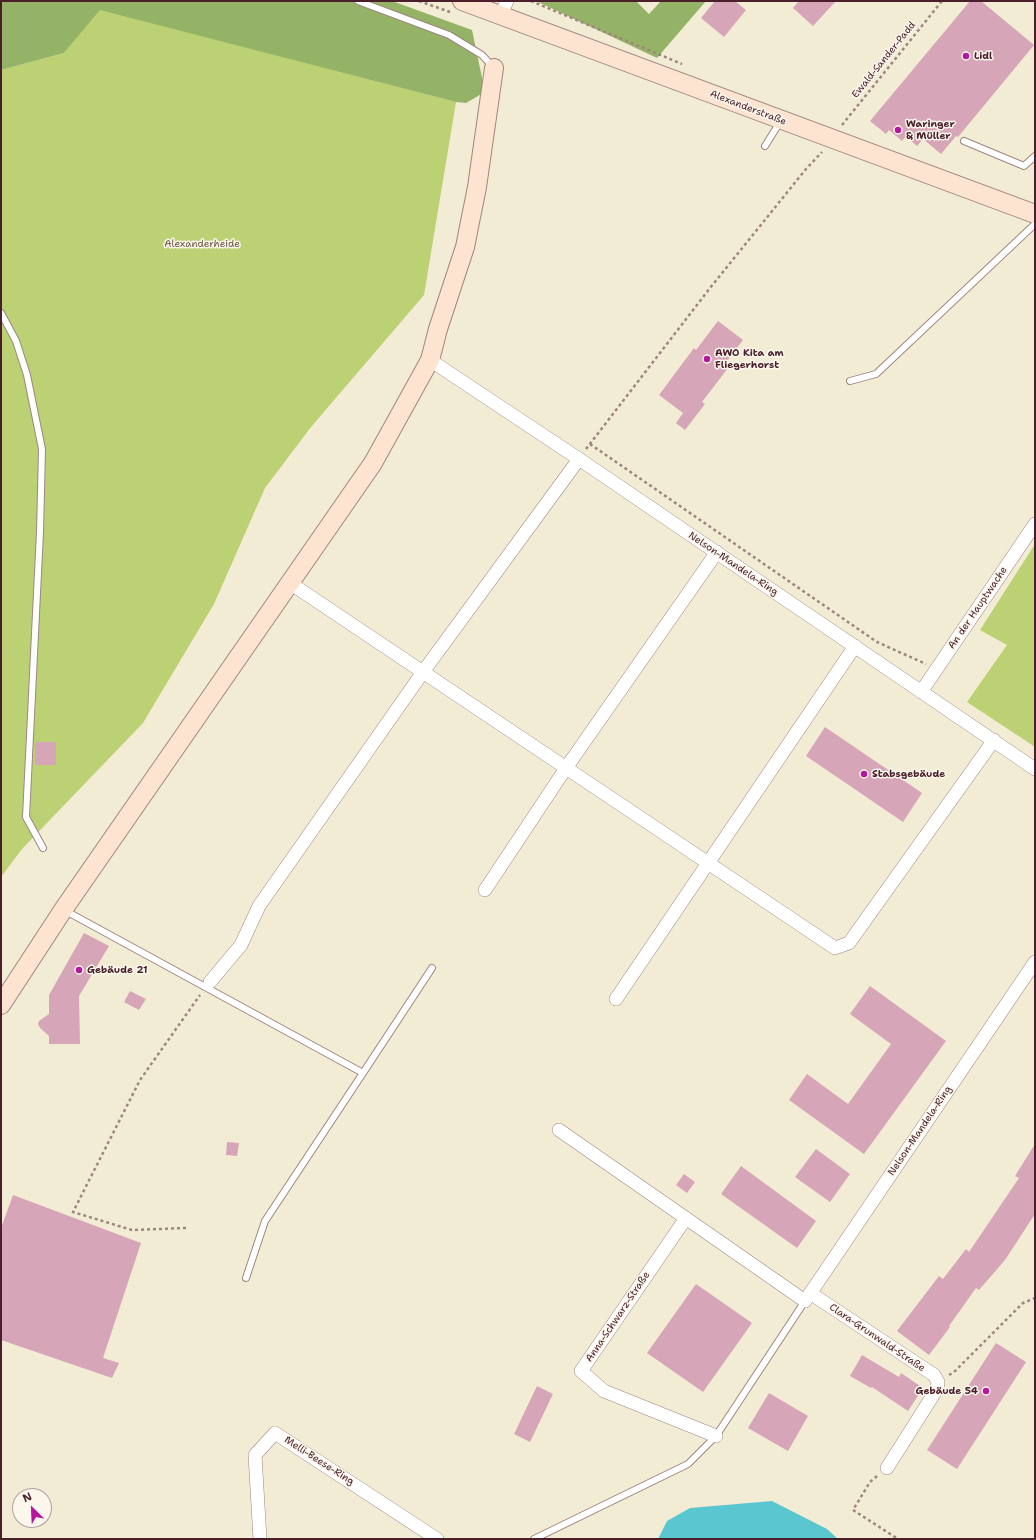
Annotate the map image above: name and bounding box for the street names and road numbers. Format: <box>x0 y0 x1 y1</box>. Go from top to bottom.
street label: Ewald-Sander-Padd <box>850 19 918 101</box>
street label: Alexanderstraße <box>708 88 788 128</box>
street label: Nelson-Mandela-Ring <box>686 530 780 598</box>
street label: An der Hauptwache <box>946 564 1010 652</box>
street label: Nelson-Mandela-Ring <box>886 1084 954 1178</box>
street label: Anna-Schwarz-Straße <box>583 1270 653 1364</box>
street label: Clara-Grunwald-Straße <box>827 1301 927 1375</box>
street label: Melli-Beese-Ring <box>282 1434 356 1488</box>

